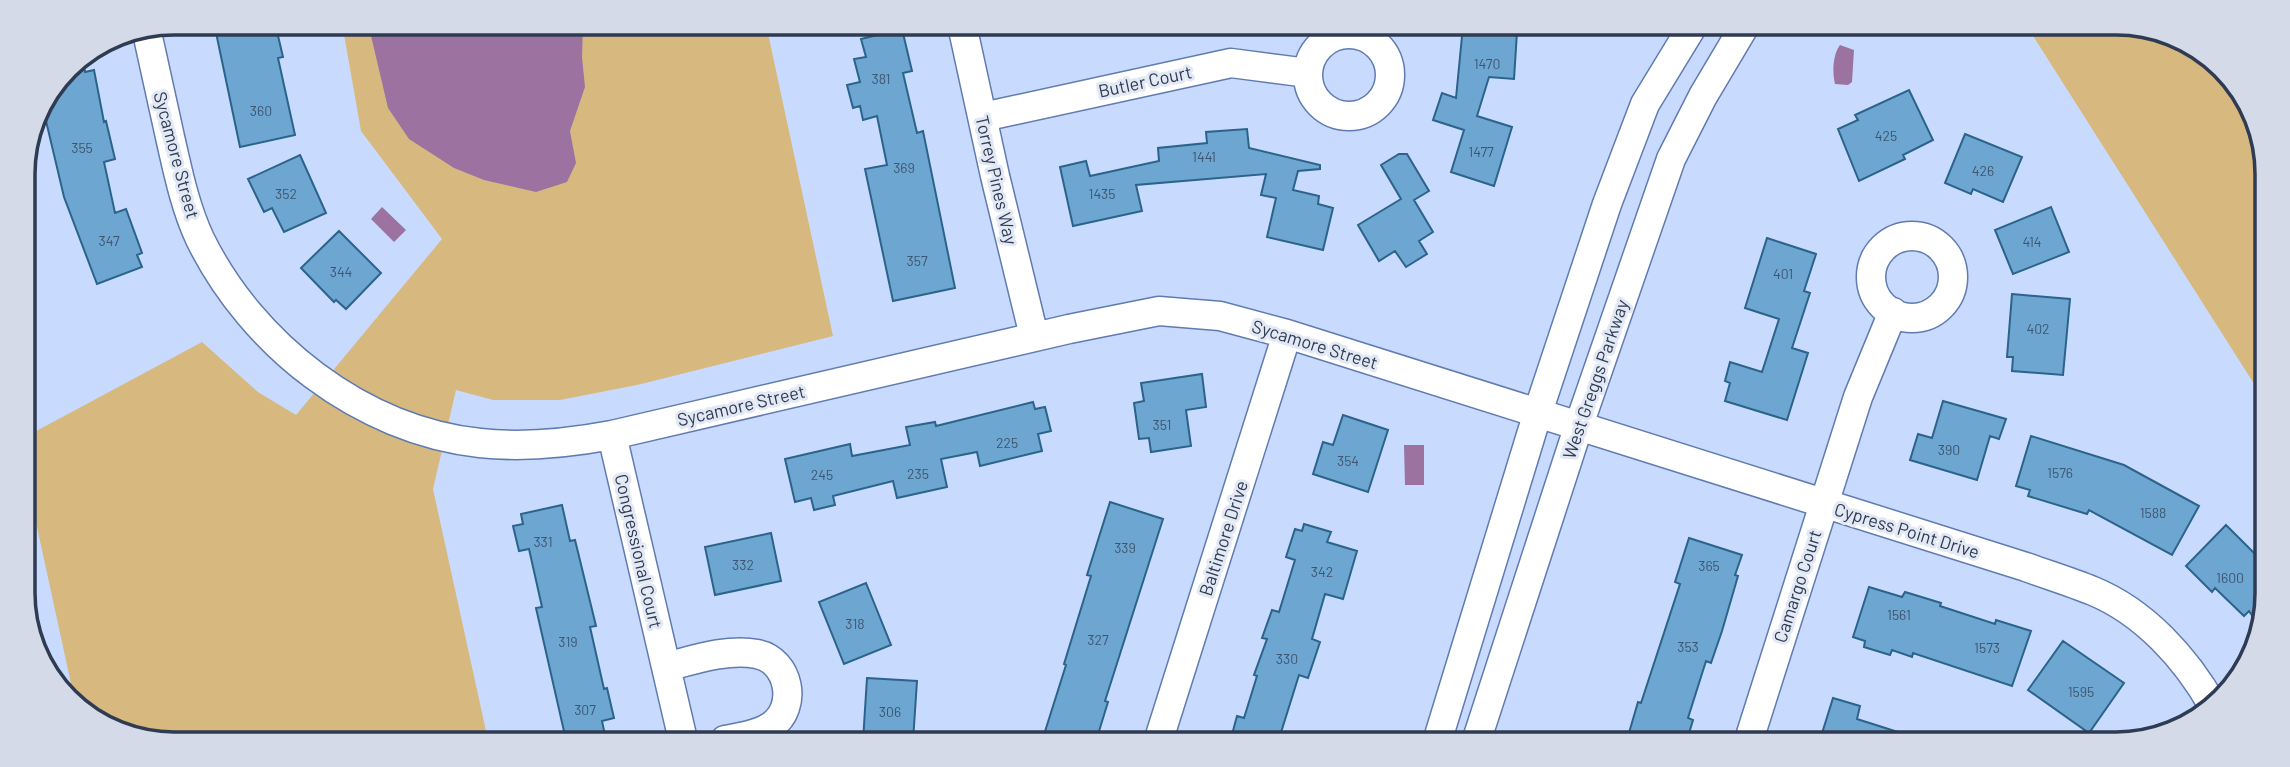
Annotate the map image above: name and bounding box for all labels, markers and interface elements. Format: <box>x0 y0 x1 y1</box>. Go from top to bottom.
house number: 1470 <box>1474 55 1500 72</box>
street label: Butler Court <box>1096 60 1194 102</box>
house number: 381 <box>871 70 891 87</box>
street label: Sycamore Street <box>149 89 205 221</box>
house number: 360 <box>250 102 272 119</box>
street label: Torrey Pines Way <box>971 113 1023 247</box>
house number: 425 <box>1875 127 1897 144</box>
house number: 355 <box>71 139 93 156</box>
house number: 1477 <box>1468 143 1494 160</box>
house number: 1441 <box>1192 148 1216 165</box>
house number: 369 <box>893 159 915 176</box>
house number: 426 <box>1972 162 1994 179</box>
house number: 352 <box>275 185 297 202</box>
house number: 1435 <box>1088 185 1116 202</box>
house number: 347 <box>98 232 120 249</box>
house number: 414 <box>2022 233 2042 250</box>
house number: 357 <box>906 252 928 269</box>
house number: 344 <box>330 263 352 280</box>
house number: 401 <box>1773 265 1793 282</box>
street label: West Greggs Parkway <box>1557 296 1633 462</box>
street label: Sycamore Street <box>1249 314 1381 374</box>
house number: 402 <box>2026 320 2050 337</box>
street label: Sycamore Street <box>675 380 807 430</box>
house number: 351 <box>1153 416 1171 433</box>
house number: 225 <box>996 434 1018 451</box>
house number: 390 <box>1938 441 1960 458</box>
house number: 354 <box>1337 452 1359 469</box>
house number: 1576 <box>2047 464 2073 481</box>
house number: 235 <box>907 465 929 482</box>
house number: 245 <box>811 466 833 483</box>
street label: Congressional Court <box>611 472 667 630</box>
street label: Baltimore Drive <box>1194 478 1252 598</box>
street label: Cypress Point Drive <box>1832 497 1982 563</box>
house number: 1588 <box>2140 504 2166 521</box>
street label: Camargo Court <box>1768 527 1826 645</box>
house number: 331 <box>533 533 553 550</box>
house number: 339 <box>1114 539 1136 556</box>
house number: 332 <box>732 556 754 573</box>
house number: 365 <box>1698 557 1720 574</box>
house number: 342 <box>1311 563 1333 580</box>
house number: 1600 <box>2216 569 2244 586</box>
house number: 1561 <box>1887 606 1911 623</box>
house number: 318 <box>845 615 865 632</box>
house number: 327 <box>1087 631 1109 648</box>
house number: 319 <box>558 633 578 650</box>
house number: 353 <box>1677 638 1699 655</box>
house number: 1573 <box>1974 639 2000 656</box>
house number: 330 <box>1276 650 1298 667</box>
house number: 1595 <box>2068 683 2094 700</box>
house number: 307 <box>574 701 596 718</box>
house number: 306 <box>879 703 901 720</box>

